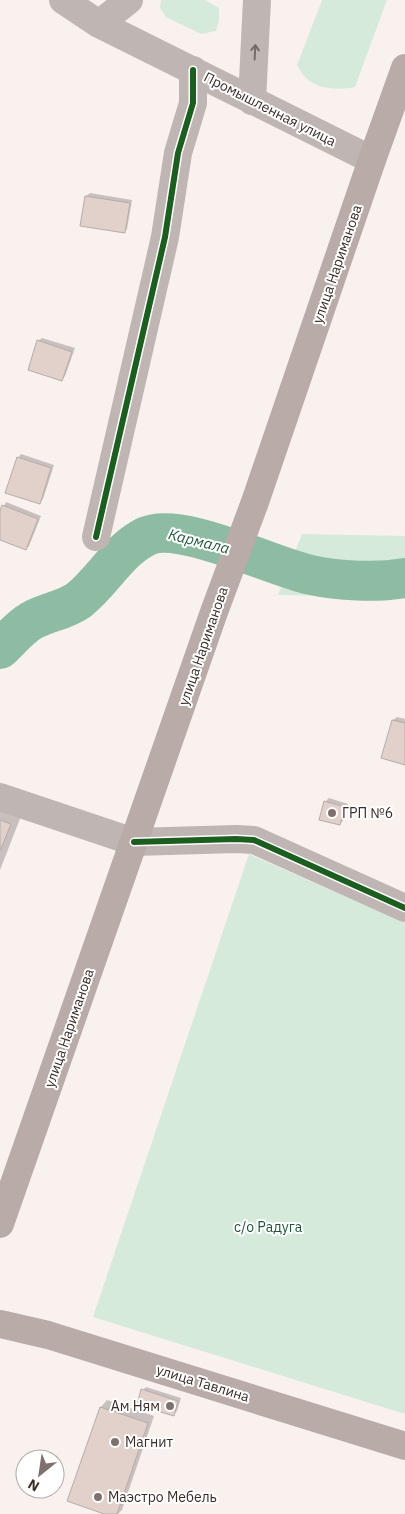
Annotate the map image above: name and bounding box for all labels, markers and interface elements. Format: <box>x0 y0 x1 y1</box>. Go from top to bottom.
one-way arrow <box>250 44 259 60</box>
street label: Промышленная улица <box>201 68 340 150</box>
street label: улица Нариманова <box>308 202 366 326</box>
water label: Кармала <box>166 524 232 558</box>
street label: улица Нариманова <box>174 584 232 708</box>
place label: ГРП №6 <box>342 804 393 822</box>
marker: ГРП №6 <box>326 807 338 819</box>
street label: улица Нариманова <box>40 966 98 1090</box>
park label: с/о Радуга <box>234 1218 303 1236</box>
street label: улица Тавлина <box>154 1360 252 1406</box>
place label: Ам Ням <box>111 1397 160 1415</box>
marker: Ам Ням <box>164 1400 176 1412</box>
place label: Магнит <box>125 1433 173 1451</box>
marker: Магнит <box>109 1436 121 1448</box>
north arrow <box>15 1449 65 1499</box>
text: N <box>25 1475 42 1496</box>
place label: Маэстро Мебель <box>108 1488 217 1506</box>
marker: Маэстро Мебель <box>92 1491 104 1503</box>

